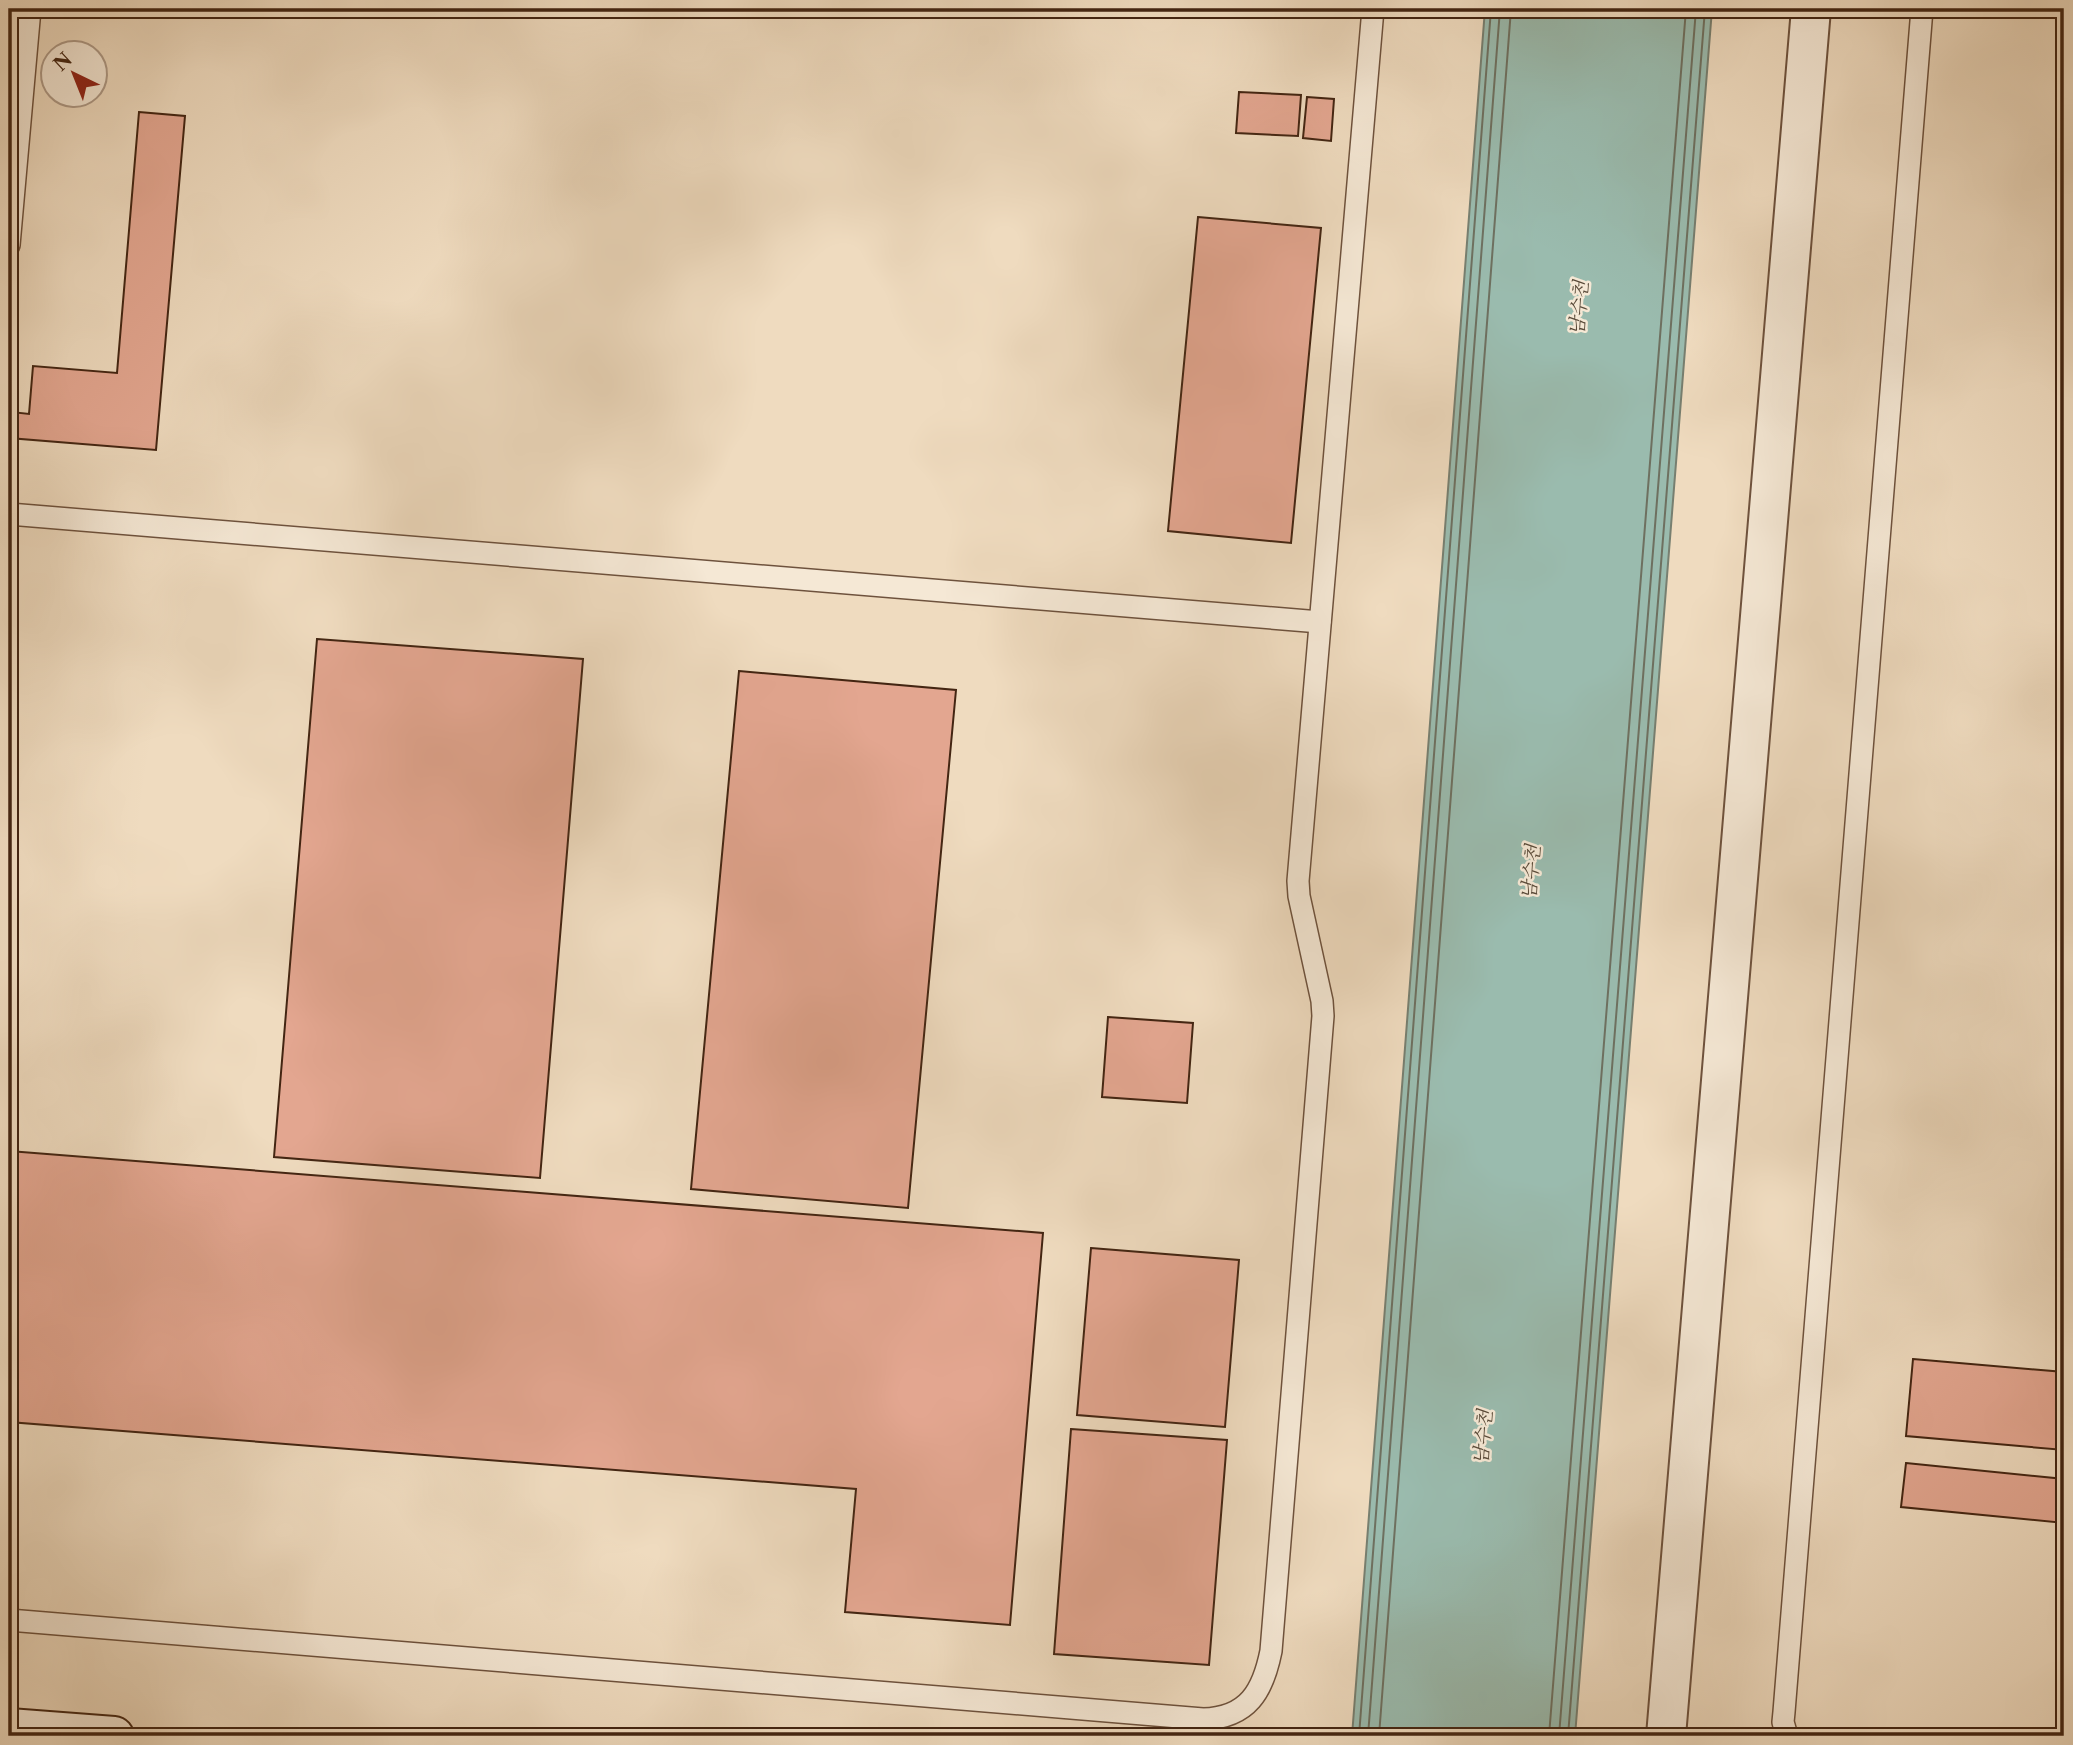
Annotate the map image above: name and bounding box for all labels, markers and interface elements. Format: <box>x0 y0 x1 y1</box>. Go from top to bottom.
north arrow <box>38 38 108 108</box>
text: N <box>49 48 77 76</box>
water label: 남수천 <box>1565 278 1593 336</box>
water label: 남수천 <box>1517 842 1545 900</box>
water label: 남수천 <box>1469 1407 1497 1465</box>

